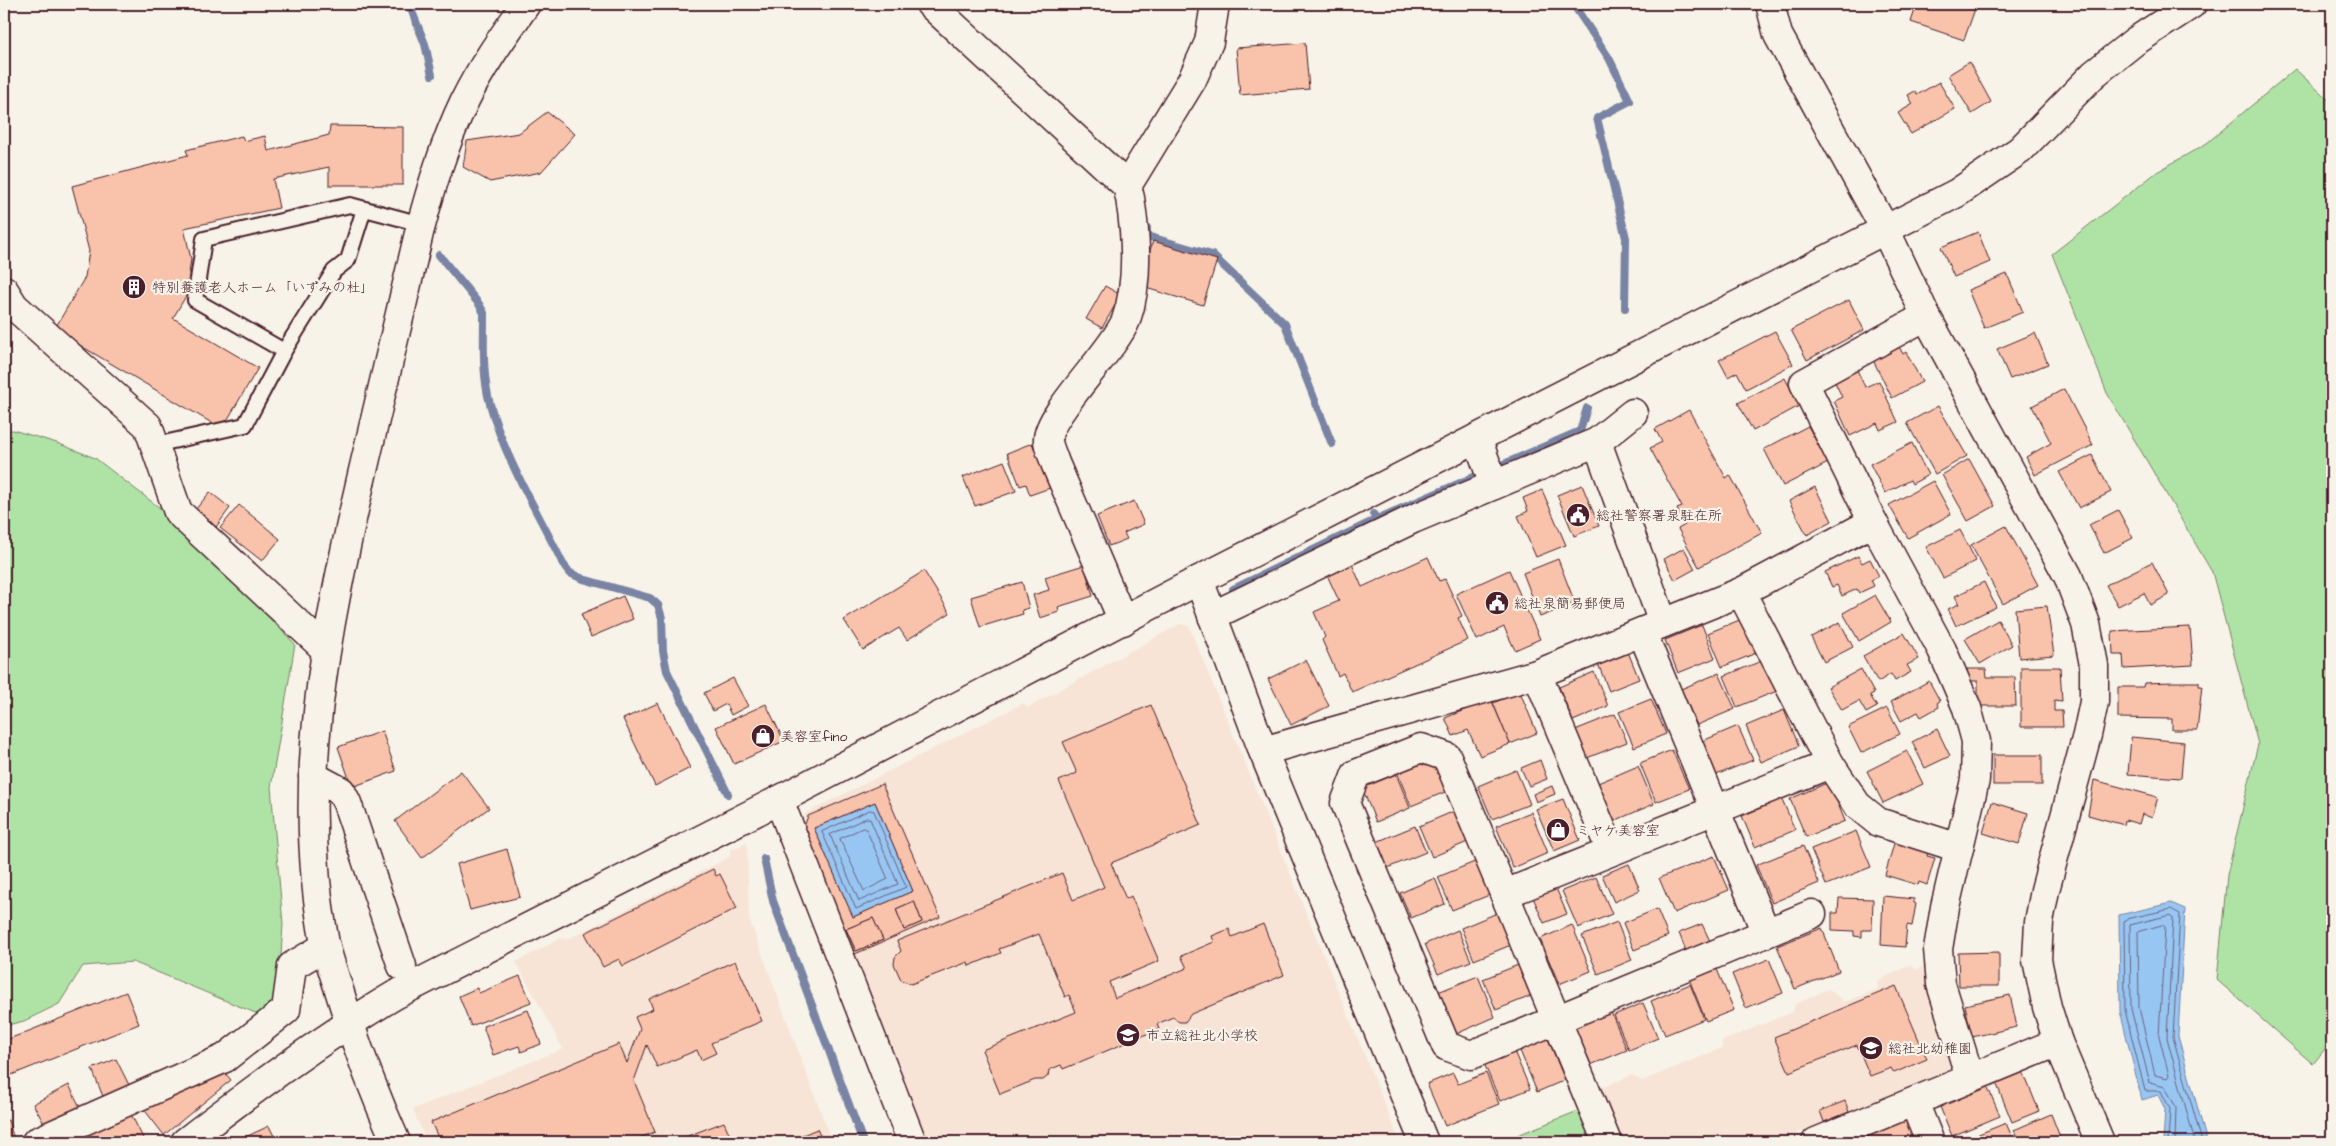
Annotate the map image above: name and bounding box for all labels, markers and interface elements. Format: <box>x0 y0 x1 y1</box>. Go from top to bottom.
building icon: 特別養護老人ホーム「いずみの杜」 <box>121 274 147 300</box>
place label: 特別養護老人ホーム「いずみの杜」 <box>152 278 374 298</box>
public building icon: 総社警察署泉駐在所 <box>1565 502 1591 528</box>
place label: 総社警察署泉駐在所 <box>1596 506 1722 526</box>
public building icon: 総社泉簡易郵便局 <box>1484 590 1510 616</box>
place label: 総社泉簡易郵便局 <box>1514 594 1626 614</box>
shop icon: 美容室fino <box>750 723 776 749</box>
place label: 美容室fino <box>780 727 847 747</box>
shop icon: ミヤケ美容室 <box>1545 817 1571 843</box>
place label: ミヤケ美容室 <box>1576 821 1660 841</box>
school or university icon: 市立総社北小学校 <box>1115 1022 1141 1048</box>
place label: 市立総社北小学校 <box>1146 1026 1258 1046</box>
school or university icon: 総社北幼稚園 <box>1858 1035 1884 1061</box>
place label: 総社北幼稚園 <box>1888 1039 1972 1059</box>

